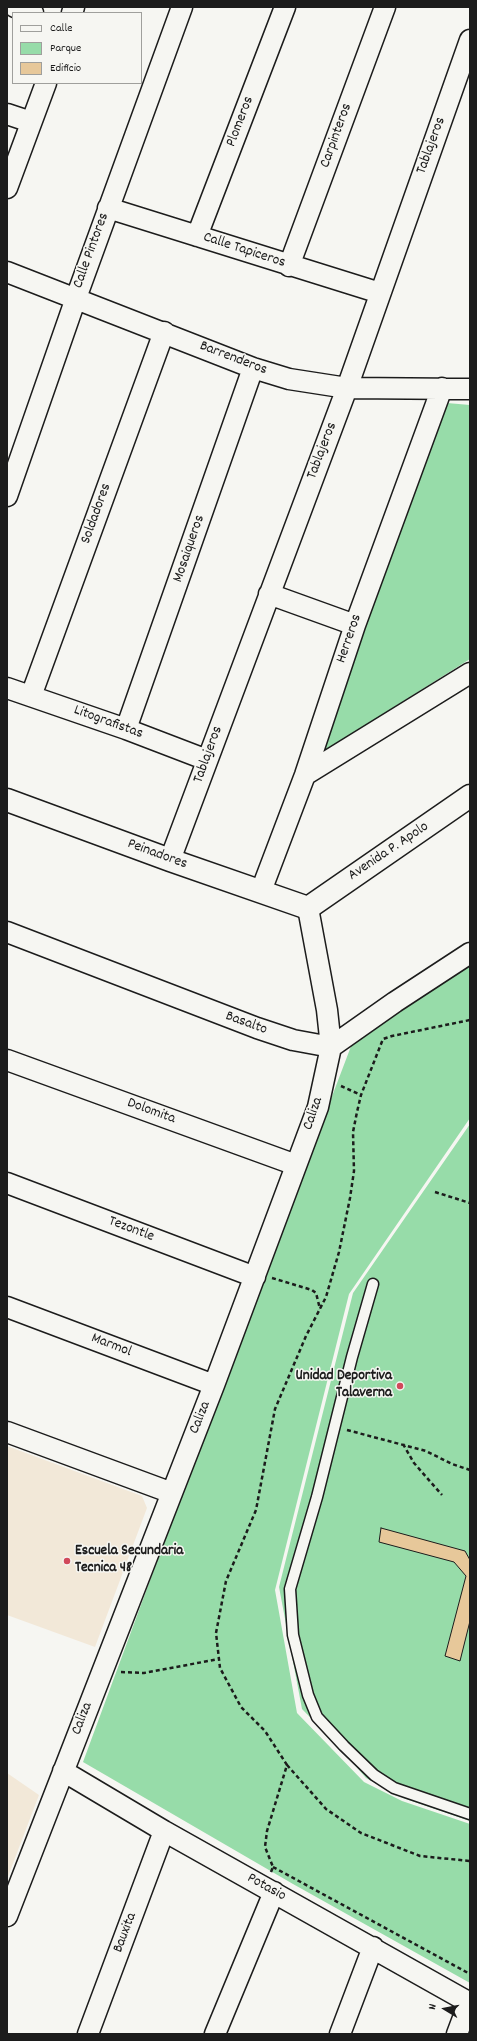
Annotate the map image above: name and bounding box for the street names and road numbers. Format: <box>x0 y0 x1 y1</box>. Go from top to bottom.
street label: Plomeros <box>223 94 259 150</box>
street label: Carpinteros <box>317 101 357 171</box>
street label: Tablajeros <box>413 115 451 177</box>
street label: Calle Pintores <box>70 211 114 291</box>
street label: Calle Tapiceros <box>201 229 287 273</box>
street label: Barrenderos <box>197 338 269 380</box>
street label: Tablajeros <box>304 420 342 482</box>
street label: Soldadores <box>78 481 116 547</box>
street label: Mosaiqueros <box>170 513 210 585</box>
street label: Herreros <box>333 612 367 666</box>
street label: Litografistas <box>71 702 145 744</box>
street label: Tablajeros <box>190 724 228 786</box>
street label: Avenida P. Apolo <box>345 819 433 885</box>
street label: Peinadores <box>125 836 189 874</box>
street label: Basalto <box>223 1008 269 1040</box>
street label: Dolomita <box>124 1095 178 1129</box>
street label: Caliza <box>300 1095 328 1133</box>
street label: Tezontle <box>106 1213 156 1247</box>
street label: Marmol <box>88 1330 134 1362</box>
street label: Caliza <box>186 1399 216 1437</box>
street label: Caliza <box>69 1700 97 1738</box>
street label: Potasio <box>243 1870 289 1906</box>
street label: Bauxita <box>110 1910 142 1956</box>

